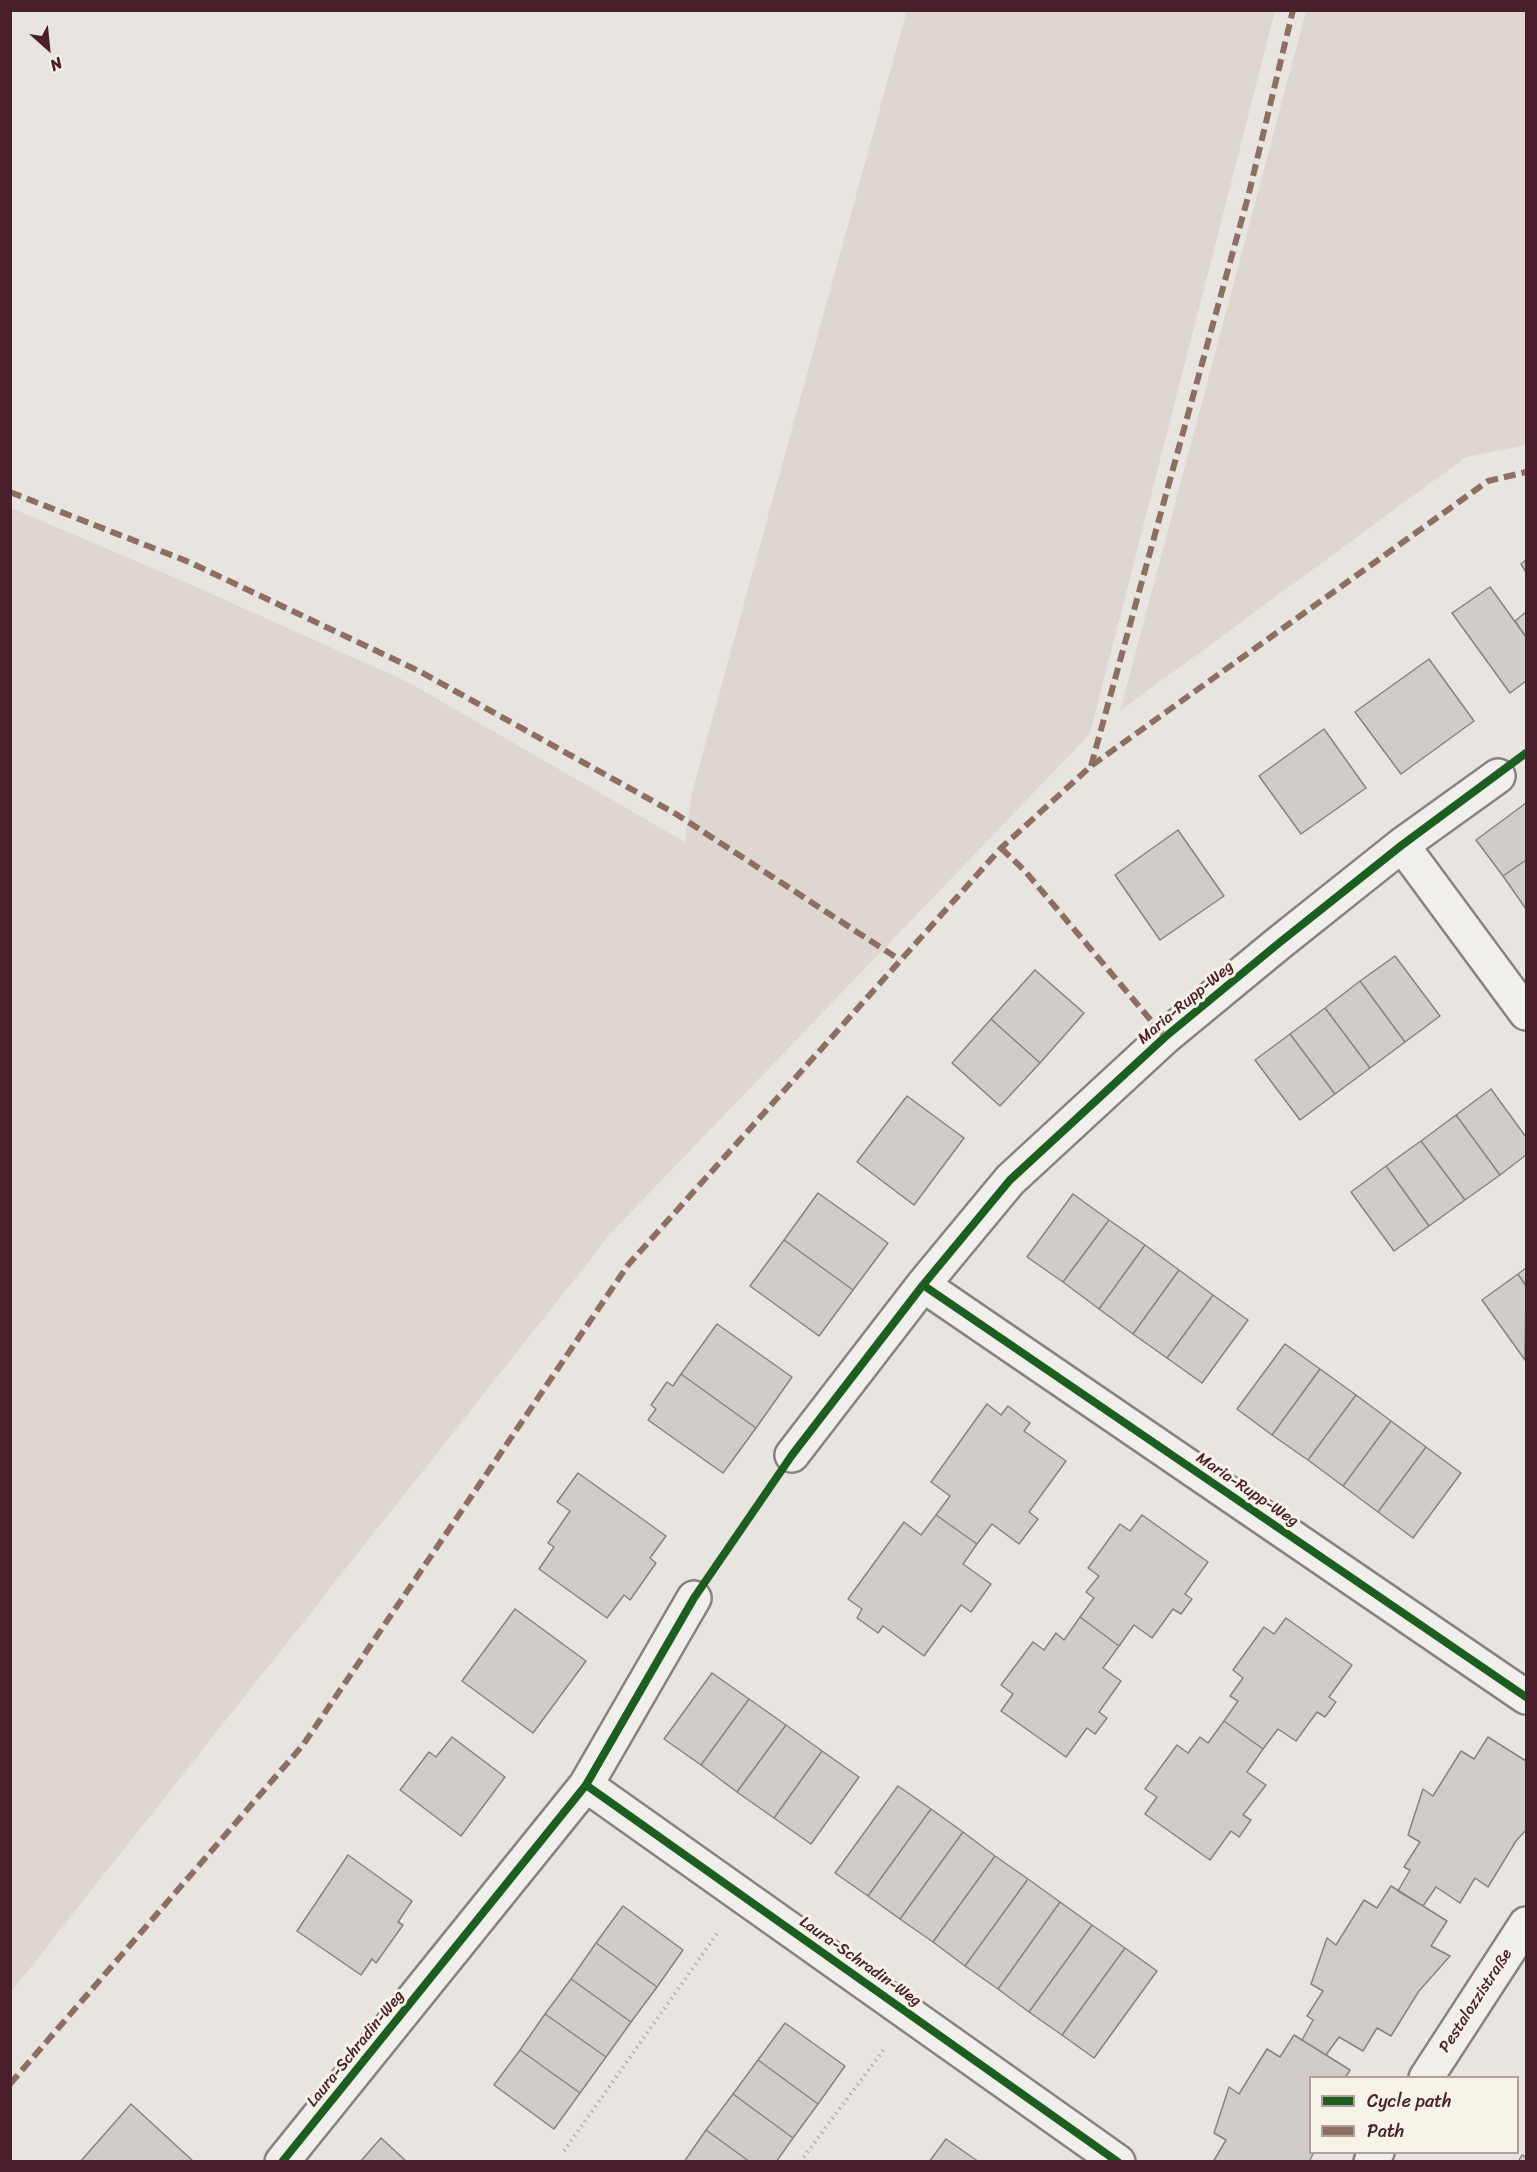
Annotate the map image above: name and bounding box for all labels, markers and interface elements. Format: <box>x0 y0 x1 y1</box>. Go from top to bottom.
north arrow <box>18 18 78 78</box>
text: N <box>45 49 68 80</box>
street label: Maria-Rupp-Weg <box>1134 957 1238 1049</box>
street label: Maria-Rupp-Weg <box>1192 1449 1302 1531</box>
street label: Laura-Schradin-Weg <box>795 1913 925 2011</box>
street label: Pestalozzistraße <box>1435 1946 1517 2056</box>
street label: Laura-Schradin-Weg <box>303 1987 409 2111</box>
legend <box>1309 2076 1519 2154</box>
text: Cycle path <box>1367 2085 1451 2117</box>
text: Path <box>1367 2115 1404 2147</box>

